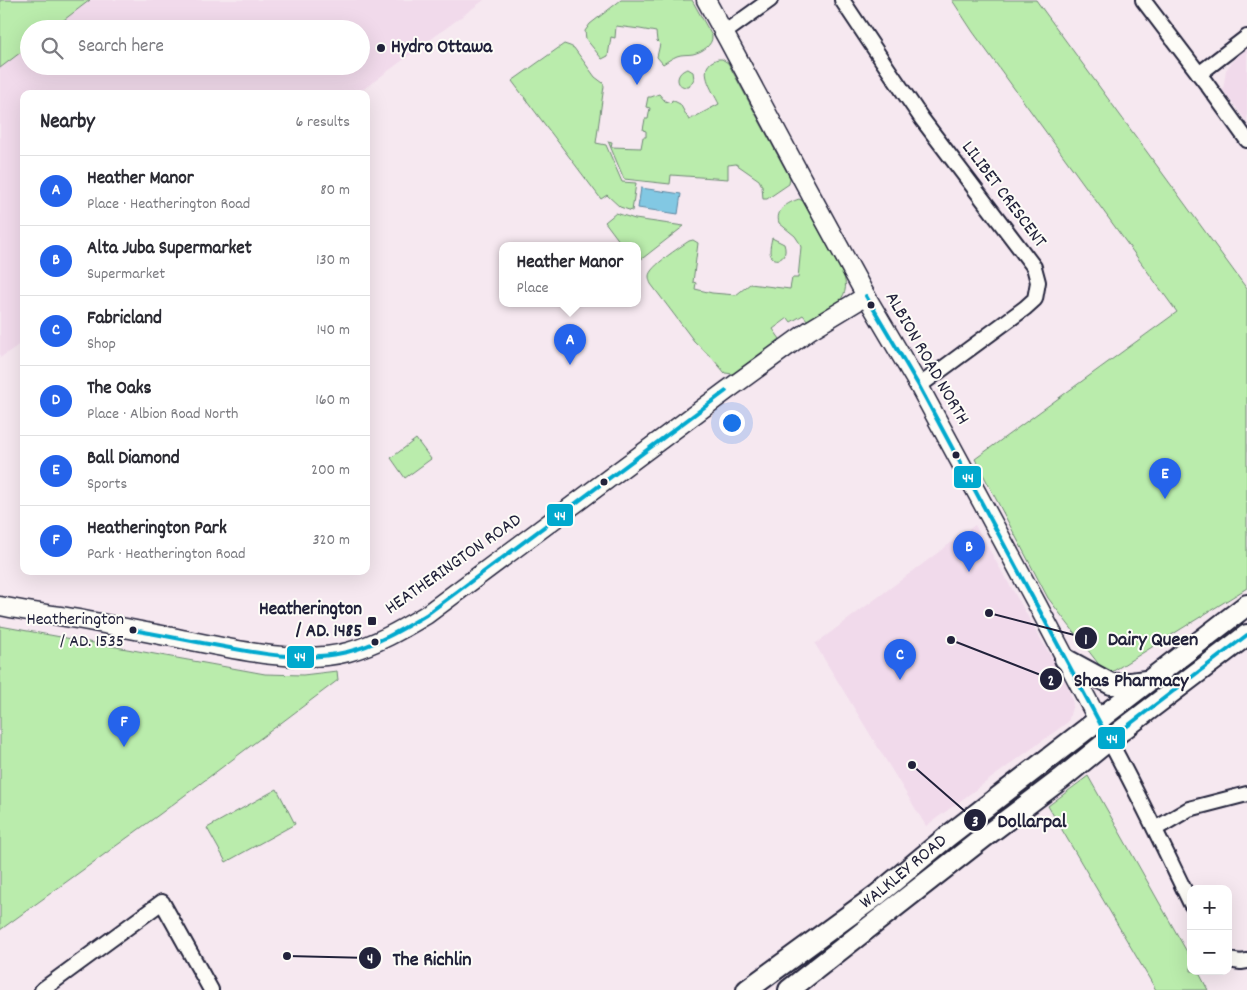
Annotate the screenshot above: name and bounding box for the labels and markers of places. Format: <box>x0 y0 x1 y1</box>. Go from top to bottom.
place label: Hydro Ottawa <box>391 35 493 62</box>
marker: Hydro Ottawa <box>375 42 387 54</box>
pin: D <box>621 44 653 85</box>
unlabelled marker <box>866 300 876 310</box>
pin: A <box>554 324 586 365</box>
unlabelled marker <box>951 450 961 460</box>
pin: E <box>1149 458 1181 499</box>
unlabelled marker <box>599 477 609 487</box>
pin: B <box>953 531 985 572</box>
place label: Heatherington / AD. 1485 <box>259 597 362 646</box>
place label: Heatherington / AD. 1535 <box>26 608 124 655</box>
marker: Heatherington / AD. 1485 <box>366 615 378 627</box>
callout: Dairy Queen <box>1073 621 1209 656</box>
marker: Heatherington / AD. 1535 <box>128 625 138 635</box>
unlabelled marker <box>370 637 380 647</box>
pin: C <box>884 639 916 680</box>
callout: Shas Pharmacy <box>1039 662 1198 697</box>
pin: F <box>108 706 140 747</box>
callout: Dollarpal <box>962 803 1076 838</box>
callout: The Richlin <box>358 940 482 975</box>

